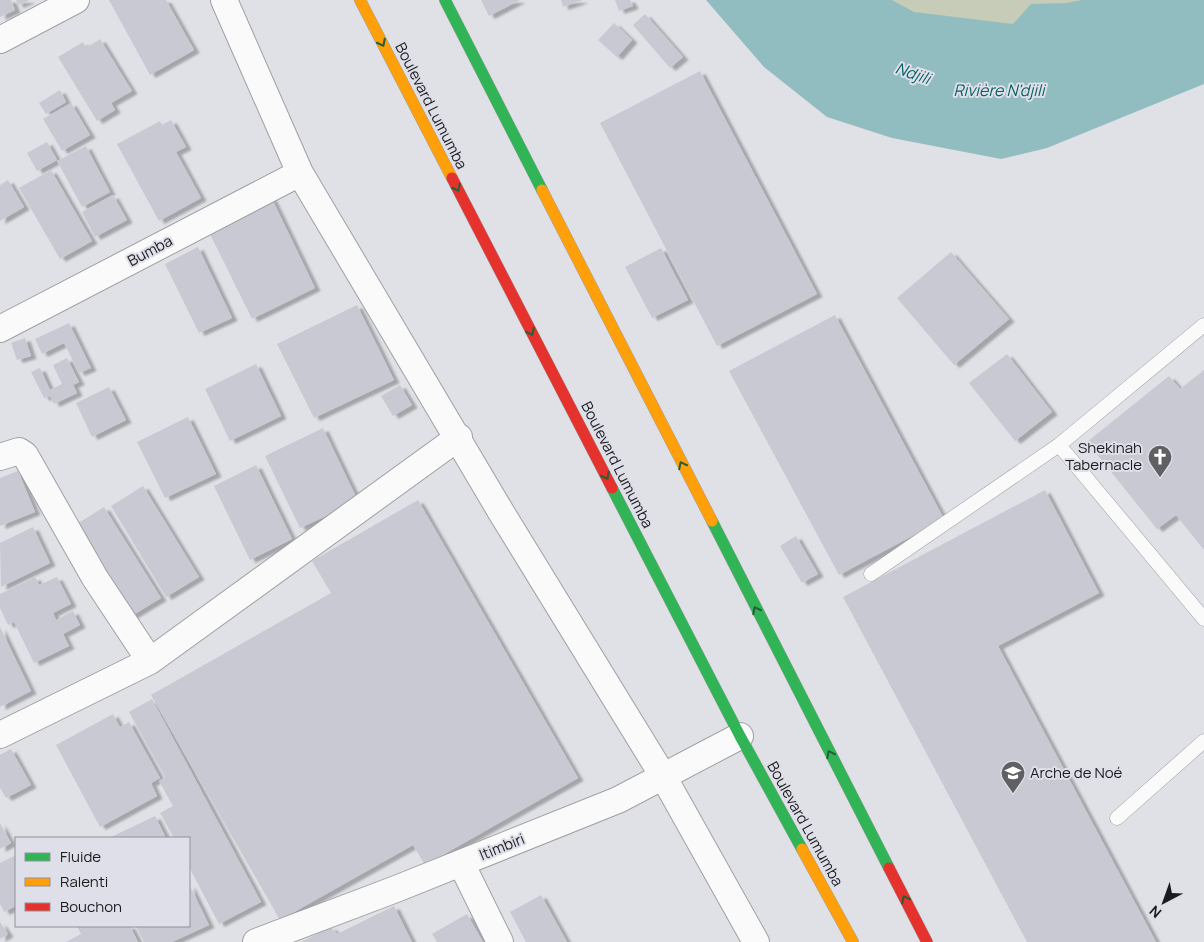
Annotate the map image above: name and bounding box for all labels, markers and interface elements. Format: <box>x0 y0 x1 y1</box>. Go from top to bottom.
one-way arrow <box>376 38 386 47</box>
street label: Boulevard Lumumba <box>390 39 473 173</box>
water label: Ndjili <box>893 57 936 90</box>
water label: Rivière N'djili <box>953 79 1047 101</box>
one-way arrow <box>451 182 461 191</box>
street label: Bumba <box>124 230 176 271</box>
one-way arrow <box>525 327 535 336</box>
street label: Boulevard Lumumba <box>576 398 659 532</box>
place label: Shekinah Tabernacle <box>1065 437 1142 475</box>
church icon: Shekinah Tabernacle <box>1147 444 1173 478</box>
one-way arrow <box>678 461 688 470</box>
one-way arrow <box>600 471 610 480</box>
one-way arrow <box>752 606 762 615</box>
one-way arrow <box>826 751 836 760</box>
street label: Boulevard Lumumba <box>762 758 848 890</box>
school or university icon: Arche de Noé <box>1000 760 1026 794</box>
place label: Arche de Noé <box>1030 762 1123 783</box>
street label: Itimbiri <box>476 828 528 865</box>
legend <box>15 837 190 927</box>
text: Fluide <box>60 846 101 867</box>
text: Ralenti <box>60 871 108 892</box>
north arrow <box>1139 877 1189 927</box>
one-way arrow <box>901 895 911 904</box>
text: Bouchon <box>60 896 122 917</box>
text: N <box>1145 902 1165 923</box>

